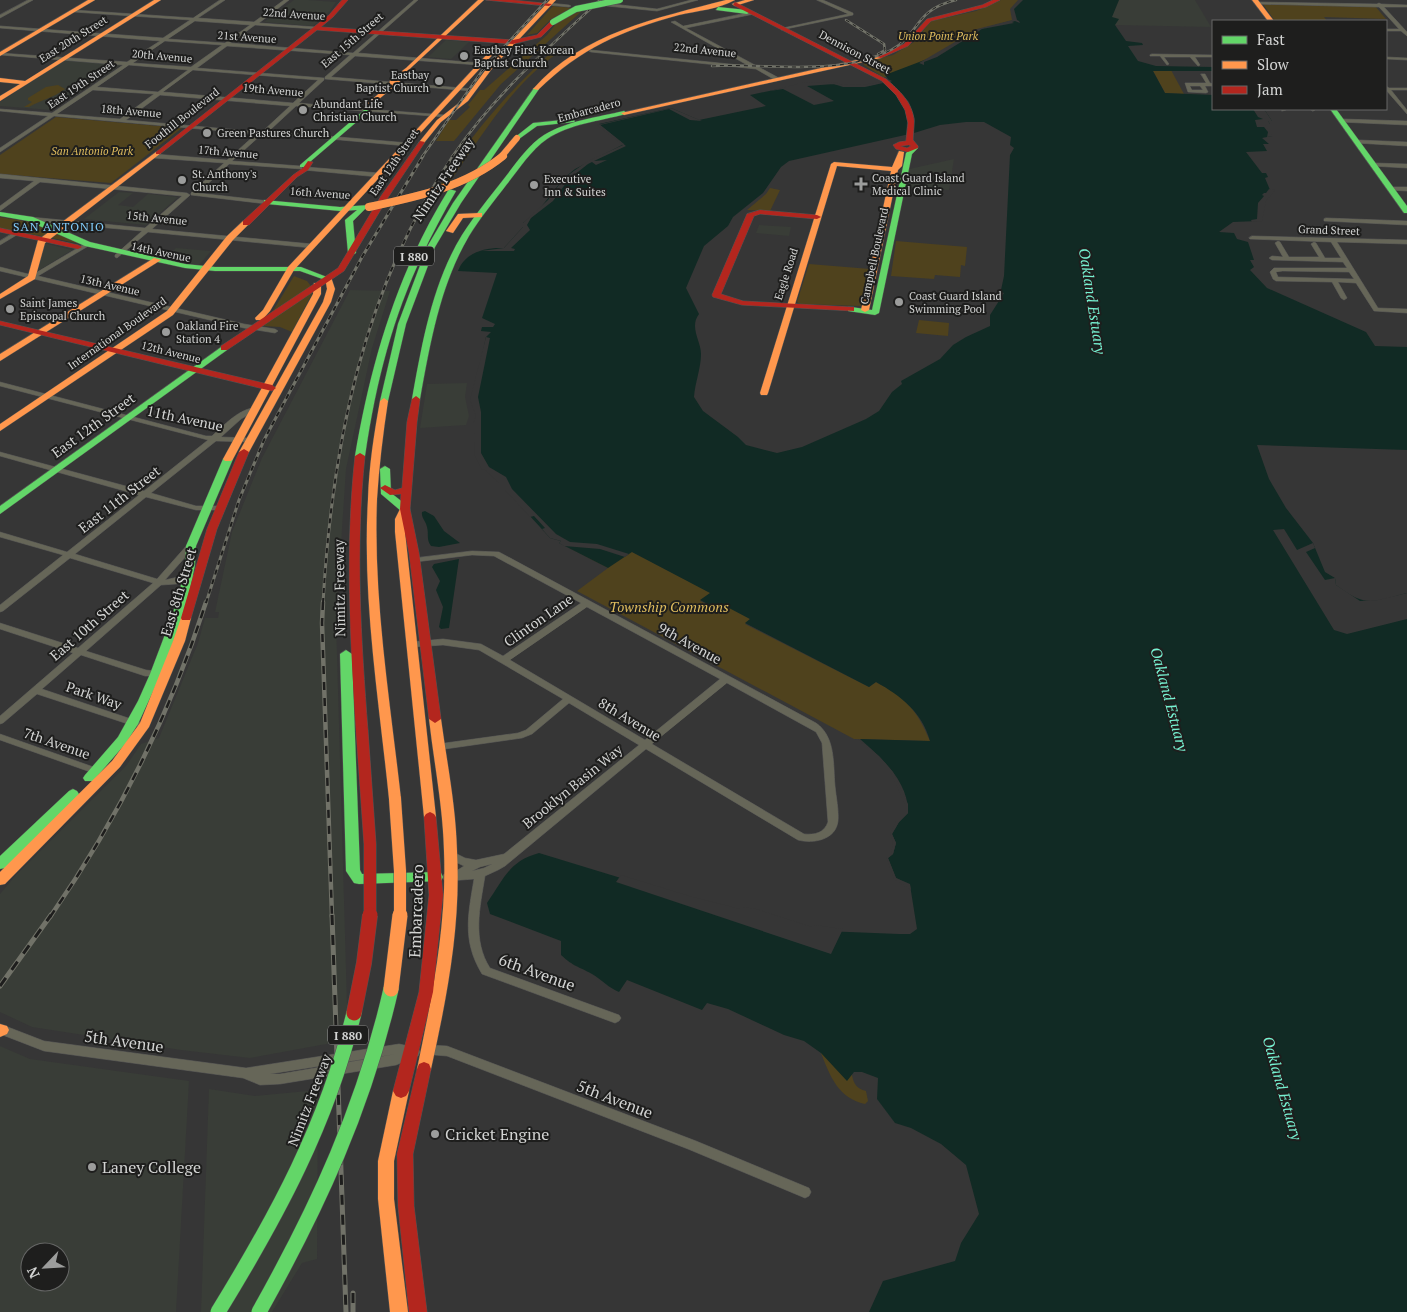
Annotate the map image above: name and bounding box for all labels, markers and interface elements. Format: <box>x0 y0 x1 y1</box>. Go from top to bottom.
street label: 22nd Avenue <box>262 5 326 23</box>
street label: East 15th Street <box>318 9 386 71</box>
street label: East 20th Street <box>36 12 110 66</box>
legend <box>1212 20 1387 110</box>
street label: Dennison Street <box>817 27 893 77</box>
street label: 21st Avenue <box>217 28 277 46</box>
park label: Union Point Park <box>898 29 979 43</box>
text: Fast <box>1257 29 1285 49</box>
street label: 22nd Avenue <box>673 40 737 60</box>
place label: Eastbay First Korean Baptist Church <box>474 43 575 70</box>
street label: 20th Avenue <box>131 46 193 66</box>
marker: Eastbay First Korean Baptist Church <box>458 50 470 62</box>
text: Slow <box>1257 54 1290 74</box>
street label: East 19th Street <box>45 56 117 112</box>
place label: Eastbay Baptist Church <box>356 68 430 95</box>
marker: Eastbay Baptist Church <box>433 75 445 87</box>
text: Jam <box>1257 79 1283 99</box>
street label: 19th Avenue <box>242 80 304 100</box>
street label: Foothill Boulevard <box>142 85 222 151</box>
street label: Embarcadero <box>556 95 622 125</box>
place label: Abundant Life Christian Church <box>313 97 397 124</box>
street label: 18th Avenue <box>100 101 162 121</box>
marker: Abundant Life Christian Church <box>297 104 309 116</box>
place label: Green Pastures Church <box>217 126 330 140</box>
street label: East 12th Street <box>366 126 422 198</box>
marker: Green Pastures Church <box>201 127 213 139</box>
street label: Nimitz Freeway <box>408 132 479 225</box>
street label: 17th Avenue <box>197 142 259 162</box>
park label: San Antonio Park <box>51 144 134 158</box>
place label: St. Anthony's Church <box>192 167 257 194</box>
place label: Coast Guard Island Medical Clinic <box>872 171 965 198</box>
place label: Executive Inn & Suites <box>544 172 606 199</box>
marker: St. Anthony's Church <box>176 174 188 186</box>
marker: Coast Guard Island Medical Clinic <box>854 177 868 191</box>
marker: Executive Inn & Suites <box>528 179 540 191</box>
street label: 16th Avenue <box>289 184 351 202</box>
street label: Campbell Boulevard <box>857 206 891 306</box>
street label: 15th Avenue <box>126 208 188 228</box>
district label: SAN ANTONIO <box>13 219 105 234</box>
street label: Grand Street <box>1298 222 1360 238</box>
street label: 14th Avenue <box>130 239 193 265</box>
street label: Eagle Road <box>771 246 801 302</box>
road number: I 880 <box>394 247 434 266</box>
water label: Oakland Estuary <box>1075 247 1111 357</box>
street label: 13th Avenue <box>79 271 142 299</box>
place label: Coast Guard Island Swimming Pool <box>909 289 1002 316</box>
street label: International Boulevard <box>65 294 169 372</box>
place label: Saint James Episcopal Church <box>20 296 106 323</box>
marker: Coast Guard Island Swimming Pool <box>893 296 905 308</box>
marker: Saint James Episcopal Church <box>4 303 16 315</box>
place label: Oakland Fire Station 4 <box>176 319 239 346</box>
marker: Oakland Fire Station 4 <box>160 326 172 338</box>
street label: 12th Avenue <box>140 338 203 366</box>
street label: East 12th Street <box>47 388 139 462</box>
street label: 11th Avenue <box>145 401 225 435</box>
street label: East 11th Street <box>74 461 164 537</box>
street label: Nimitz Freeway <box>329 538 349 637</box>
street label: East 8th Street <box>156 545 201 639</box>
street label: East 10th Street <box>45 585 133 665</box>
street label: Clinton Lane <box>500 589 576 651</box>
park label: Township Commons <box>609 597 729 616</box>
street label: 9th Avenue <box>655 618 725 668</box>
water label: Oakland Estuary <box>1146 645 1194 754</box>
street label: Park Way <box>64 677 125 714</box>
street label: 8th Avenue <box>595 693 665 745</box>
street label: 7th Avenue <box>21 723 93 763</box>
street label: Brooklyn Basin Way <box>518 739 627 832</box>
street label: Embarcadero <box>403 864 429 958</box>
street label: 6th Avenue <box>496 948 578 996</box>
street label: 5th Avenue <box>83 1025 165 1057</box>
road number: I 880 <box>328 1026 368 1044</box>
water label: Oakland Estuary <box>1259 1034 1308 1143</box>
street label: Nimitz Freeway <box>283 1050 336 1149</box>
street label: 5th Avenue <box>574 1074 656 1124</box>
place label: Cricket Engine <box>445 1123 549 1145</box>
marker: Cricket Engine <box>429 1128 441 1140</box>
place label: Laney College <box>102 1156 201 1178</box>
marker: Laney College <box>86 1161 98 1173</box>
north arrow <box>20 1242 70 1292</box>
text: N <box>22 1264 44 1282</box>

